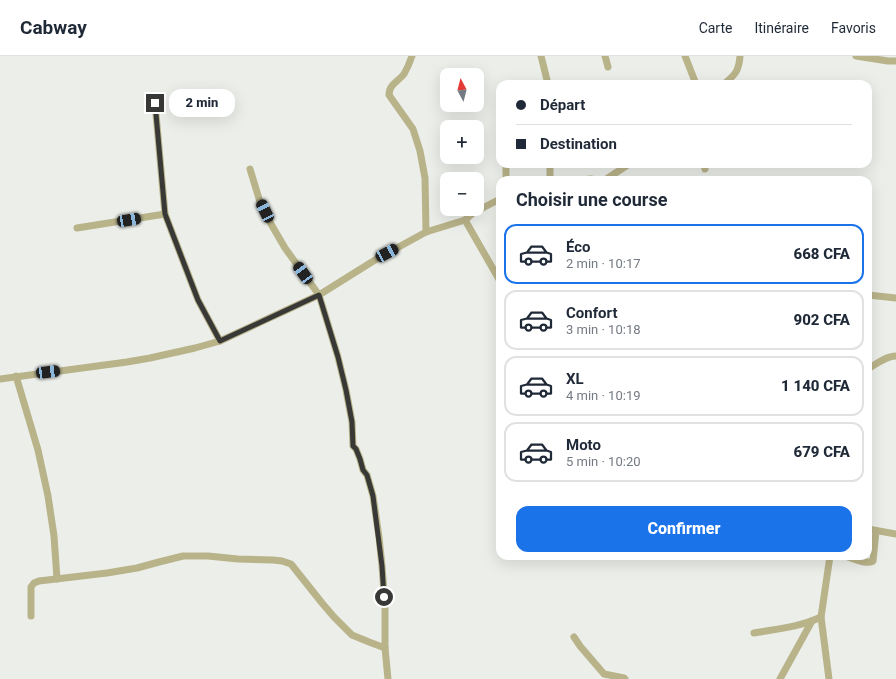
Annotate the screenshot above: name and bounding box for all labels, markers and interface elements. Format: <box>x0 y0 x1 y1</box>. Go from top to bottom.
text: Cabway <box>20 16 87 39</box>
text: Carte <box>699 20 732 36</box>
text: Itinéraire <box>754 20 809 36</box>
text: Favoris <box>831 20 876 36</box>
north arrow <box>440 68 484 112</box>
map controls <box>440 68 484 216</box>
callout: 2 min <box>169 89 235 117</box>
route end <box>146 94 164 112</box>
text: 2 min <box>186 95 218 110</box>
text: Départ <box>540 96 585 114</box>
button: + <box>440 120 484 164</box>
text: Destination <box>540 135 617 153</box>
button: − <box>440 172 484 216</box>
text: Choisir une course <box>516 189 667 210</box>
car <box>254 198 276 224</box>
car <box>116 212 142 228</box>
icon: car <box>518 236 554 272</box>
text: Éco <box>566 238 591 256</box>
car <box>374 242 400 264</box>
text: 668 CFA <box>794 245 850 263</box>
text: 2 min · 10:17 <box>566 256 641 271</box>
car <box>291 260 315 286</box>
icon: car <box>518 302 554 338</box>
text: Confort <box>566 304 617 322</box>
text: 902 CFA <box>794 311 850 329</box>
text: 3 min · 10:18 <box>566 322 641 337</box>
car <box>35 365 61 379</box>
icon: car <box>518 368 554 404</box>
text: XL <box>566 370 584 388</box>
text: 1 140 CFA <box>781 377 850 395</box>
text: 4 min · 10:19 <box>566 388 641 403</box>
icon: car <box>518 434 554 470</box>
text: Moto <box>566 436 601 454</box>
text: 679 CFA <box>794 443 850 461</box>
text: 5 min · 10:20 <box>566 454 641 469</box>
button: Confirmer <box>516 506 852 552</box>
route start <box>375 588 393 606</box>

